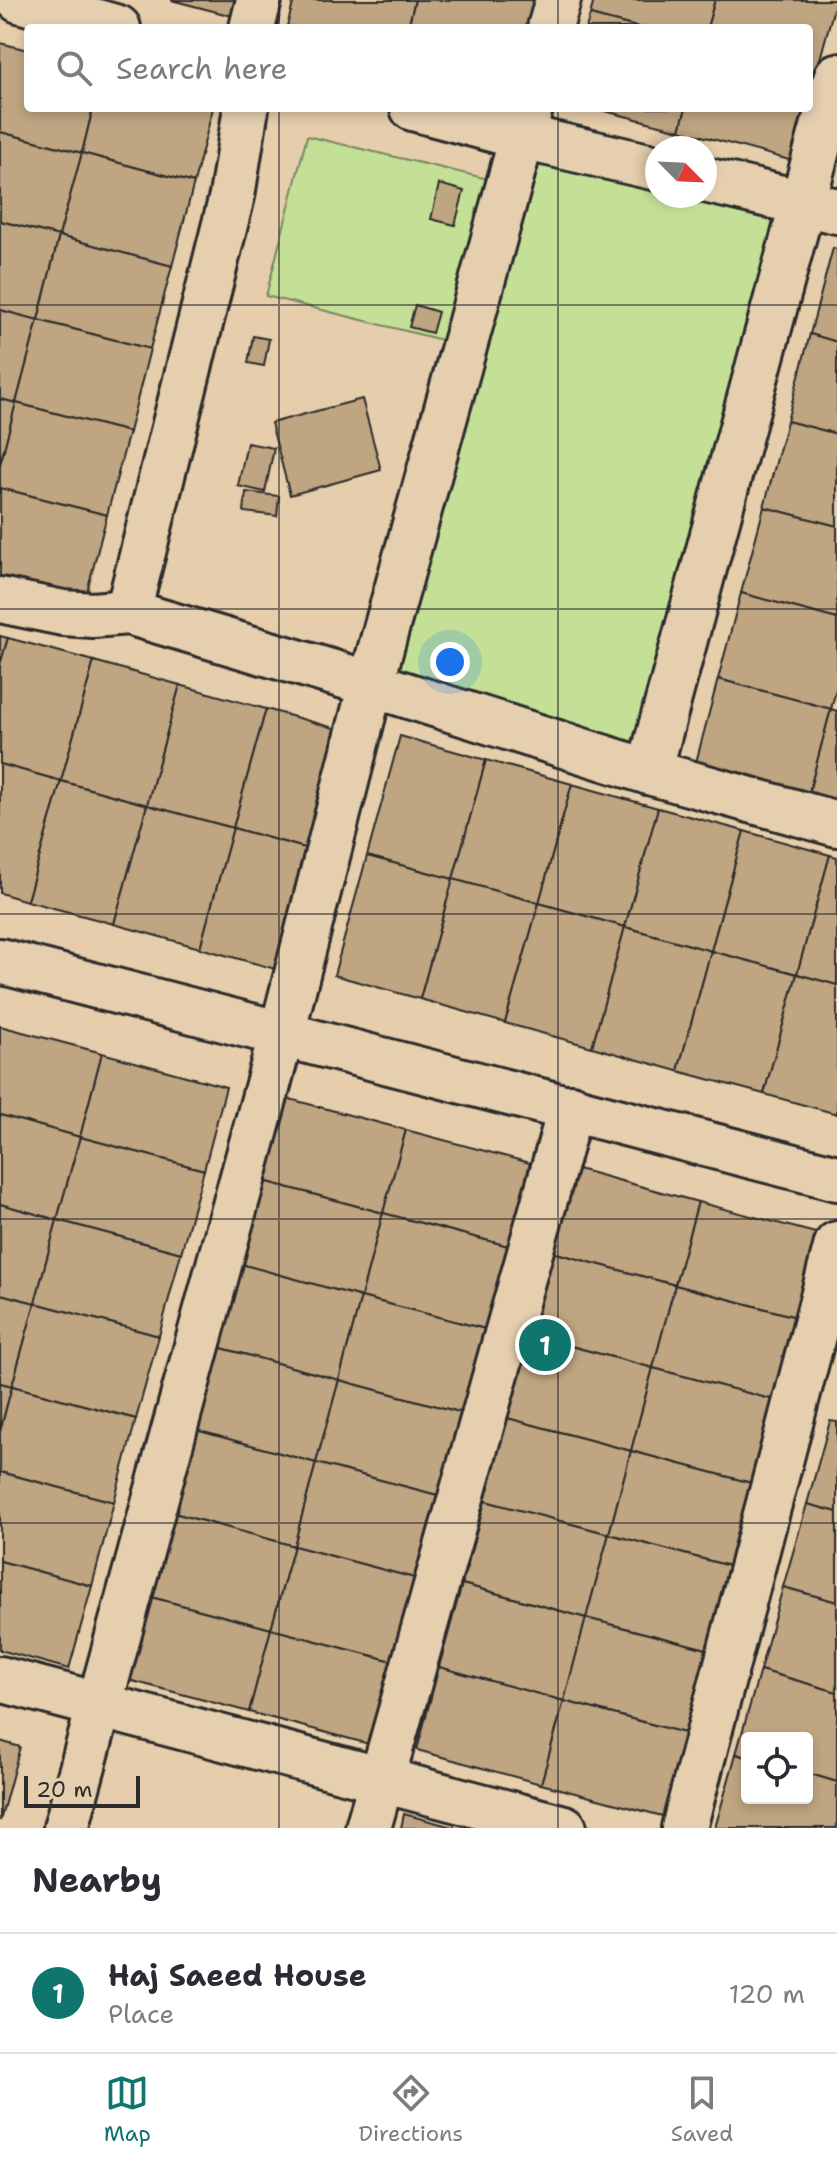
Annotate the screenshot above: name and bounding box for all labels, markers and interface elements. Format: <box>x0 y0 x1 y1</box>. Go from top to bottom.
search box <box>24 24 813 112</box>
icon: search <box>52 46 96 90</box>
text: Search here <box>116 48 287 89</box>
north arrow <box>645 136 717 208</box>
your location <box>430 642 470 682</box>
pin: 1 <box>519 1315 571 1375</box>
map controls <box>741 1732 813 1804</box>
button: locate <box>741 1732 813 1804</box>
scale bar <box>24 1772 140 1808</box>
text: 20 m <box>36 1775 93 1804</box>
text: Nearby <box>32 1857 162 1903</box>
text: Haj Saeed House <box>108 1955 367 1996</box>
text: 1 <box>52 1976 64 2011</box>
text: 120 m <box>729 1976 805 2011</box>
text: Place <box>108 1996 174 2031</box>
tab: Map <box>104 2071 151 2148</box>
tab: Directions <box>358 2071 463 2148</box>
tab: Saved <box>671 2071 733 2148</box>

